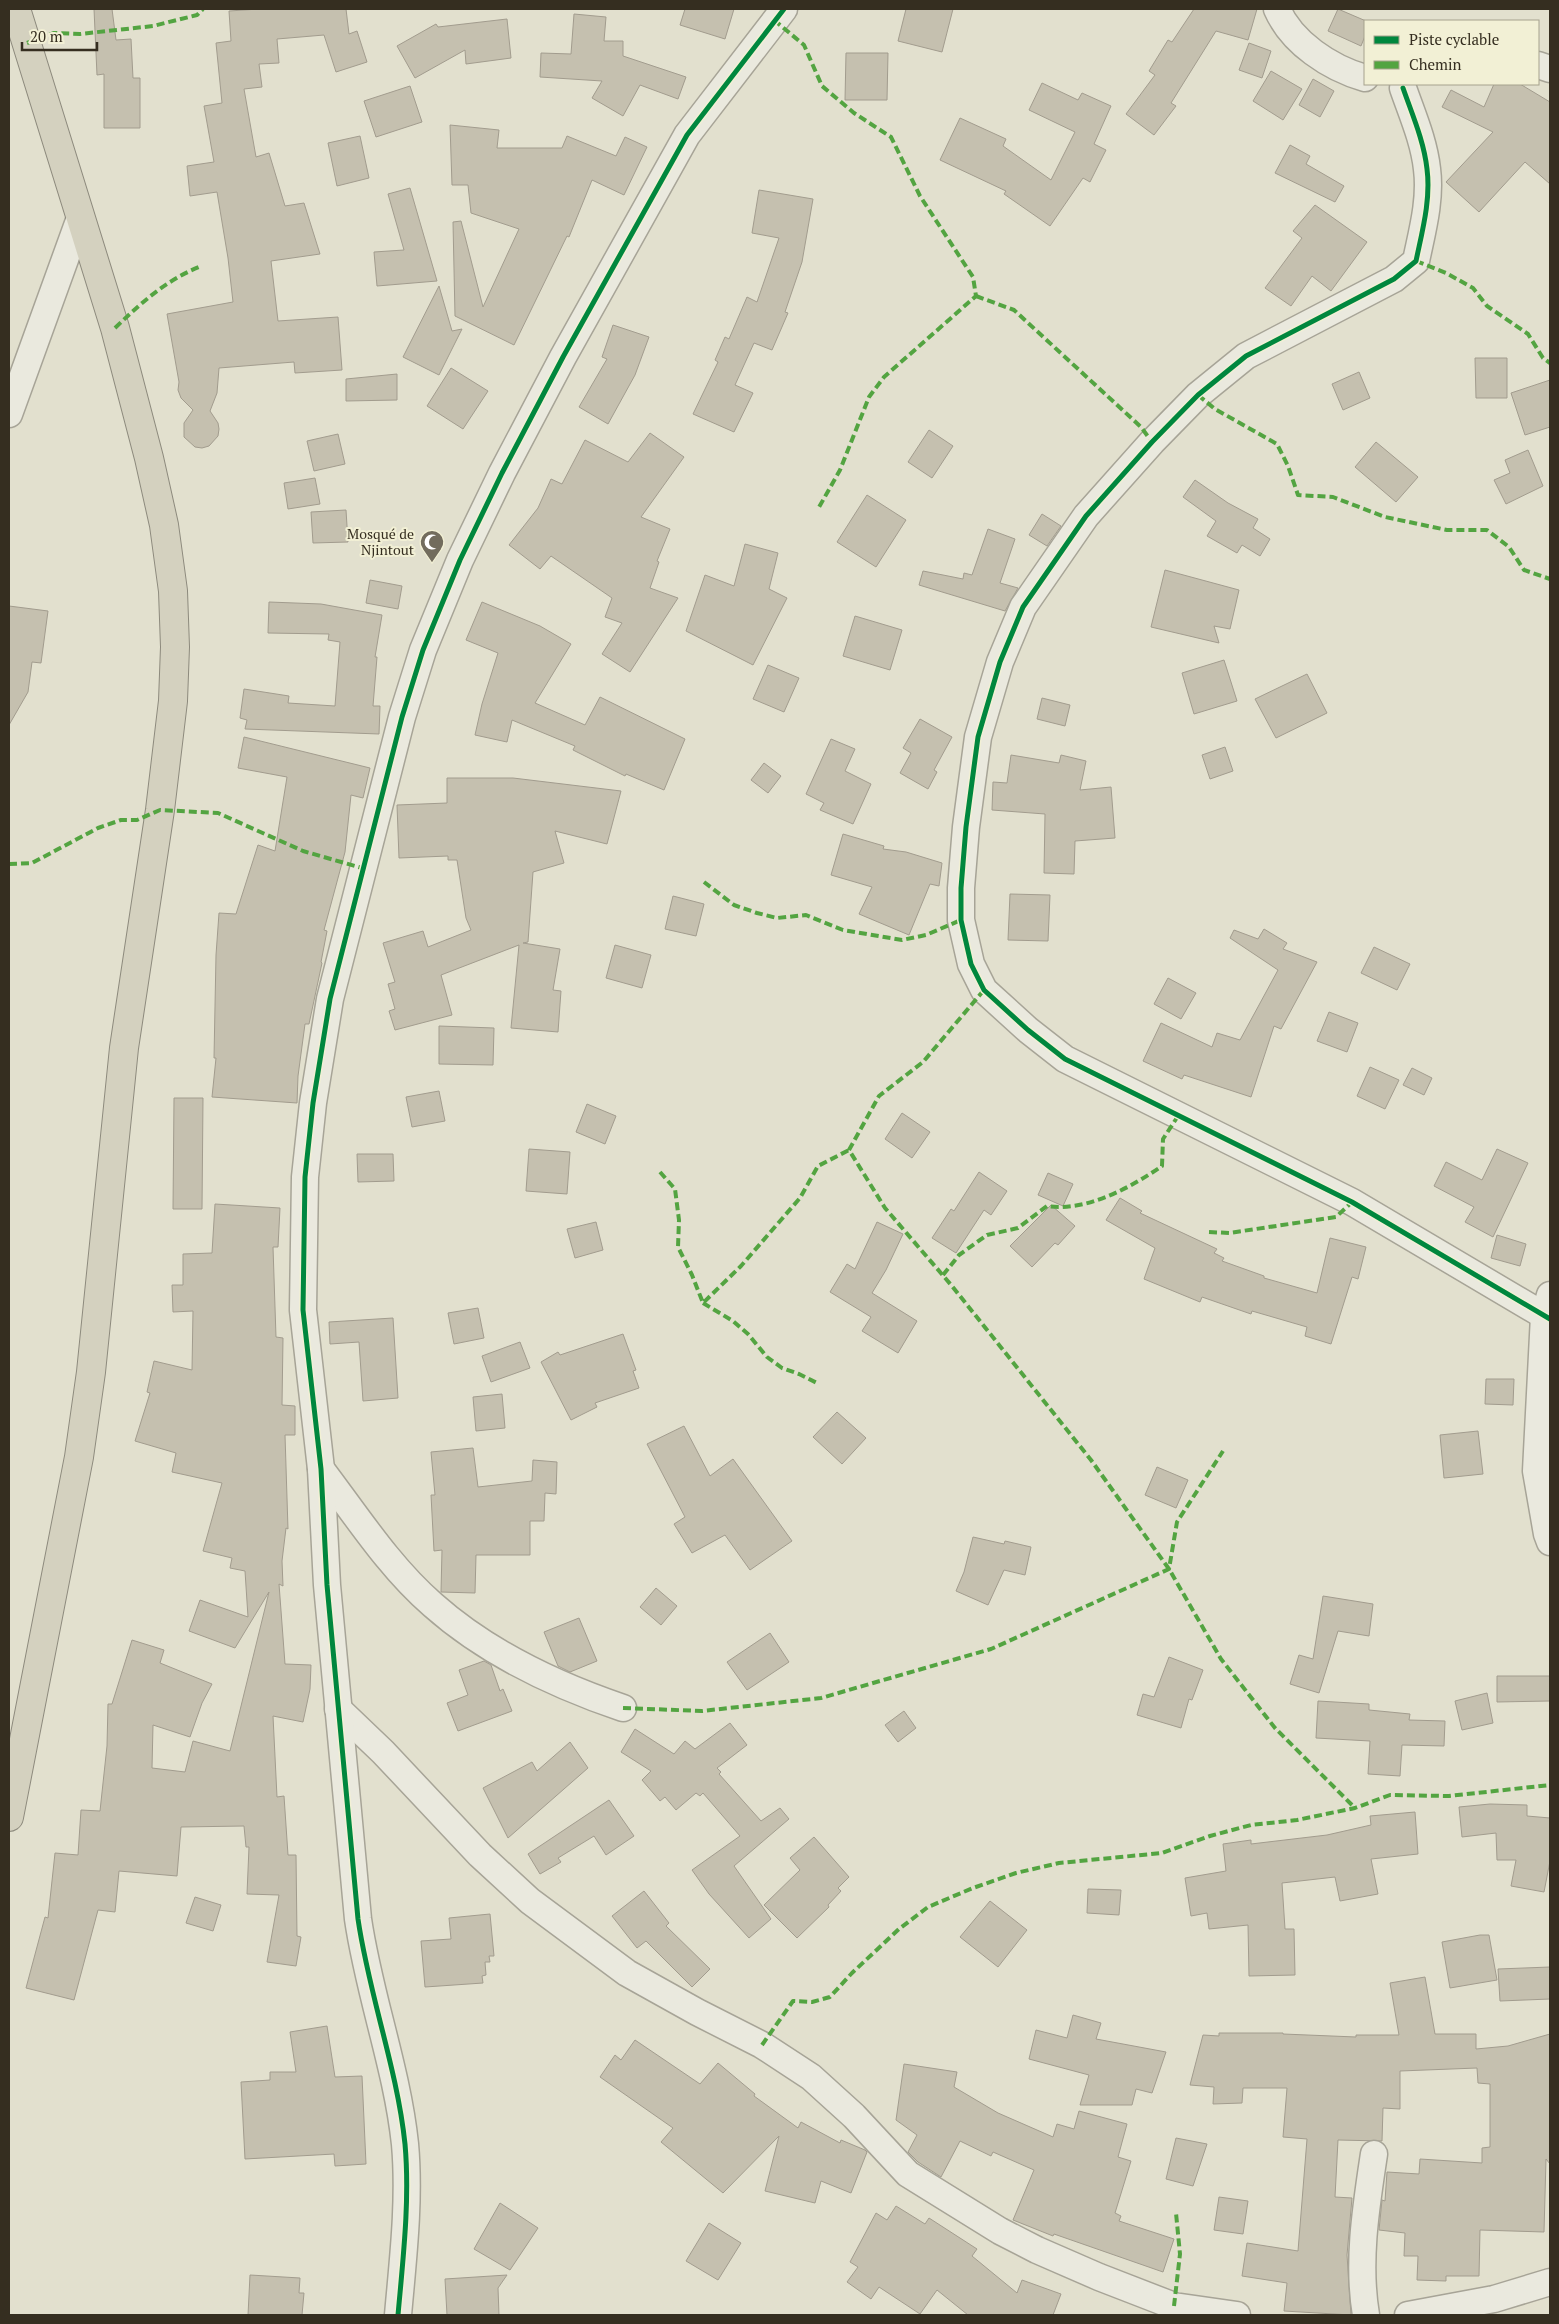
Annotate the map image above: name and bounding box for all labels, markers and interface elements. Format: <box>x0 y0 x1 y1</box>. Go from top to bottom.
scale bar <box>22 20 98 52</box>
legend <box>1364 20 1539 85</box>
text: 20 m <box>30 26 63 46</box>
text: Piste cyclable <box>1409 29 1499 49</box>
text: Chemin <box>1409 54 1461 74</box>
place label: Mosqué de Njintout <box>347 524 415 559</box>
mosque icon: Mosqué de Njintout <box>419 529 445 563</box>

